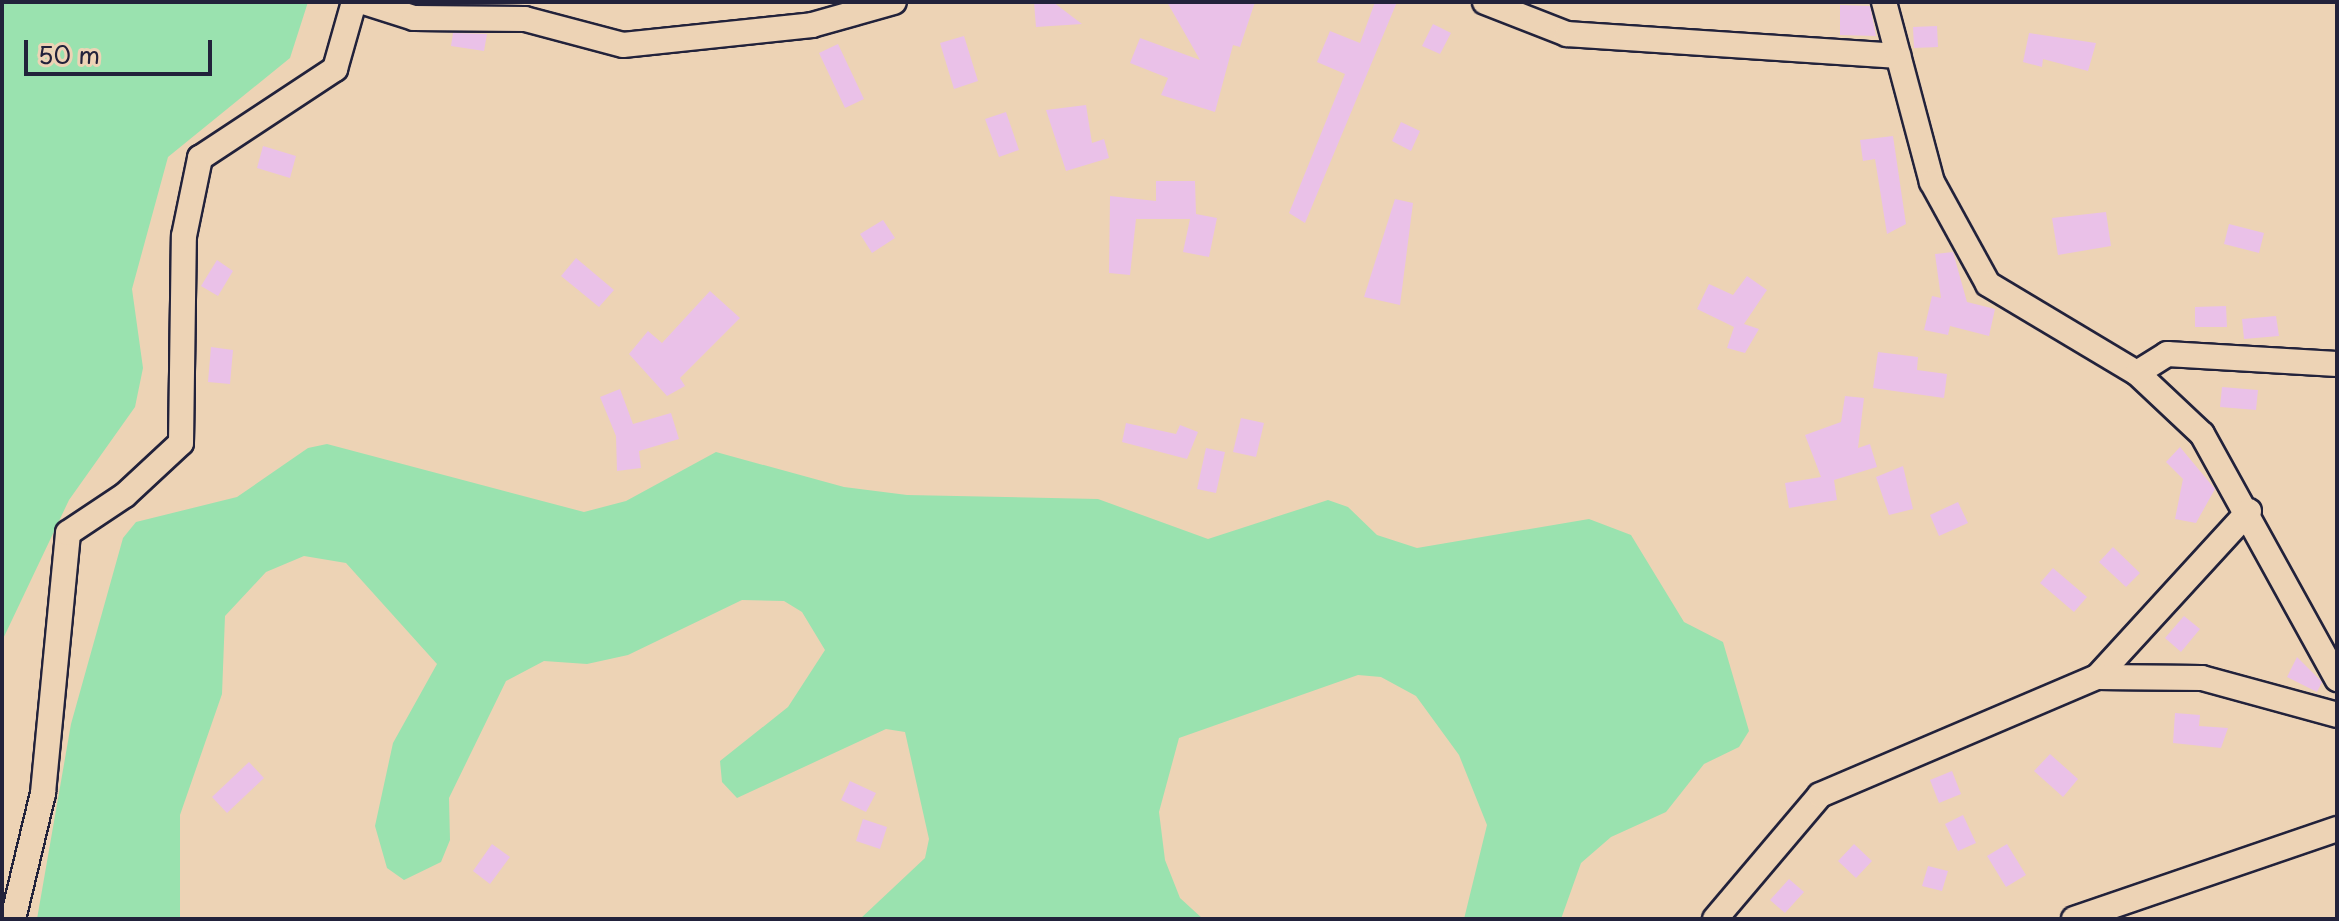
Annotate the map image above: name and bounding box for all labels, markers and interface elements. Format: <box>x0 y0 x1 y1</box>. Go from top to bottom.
scale bar <box>28 24 216 74</box>
text: 50 m <box>38 36 100 72</box>

